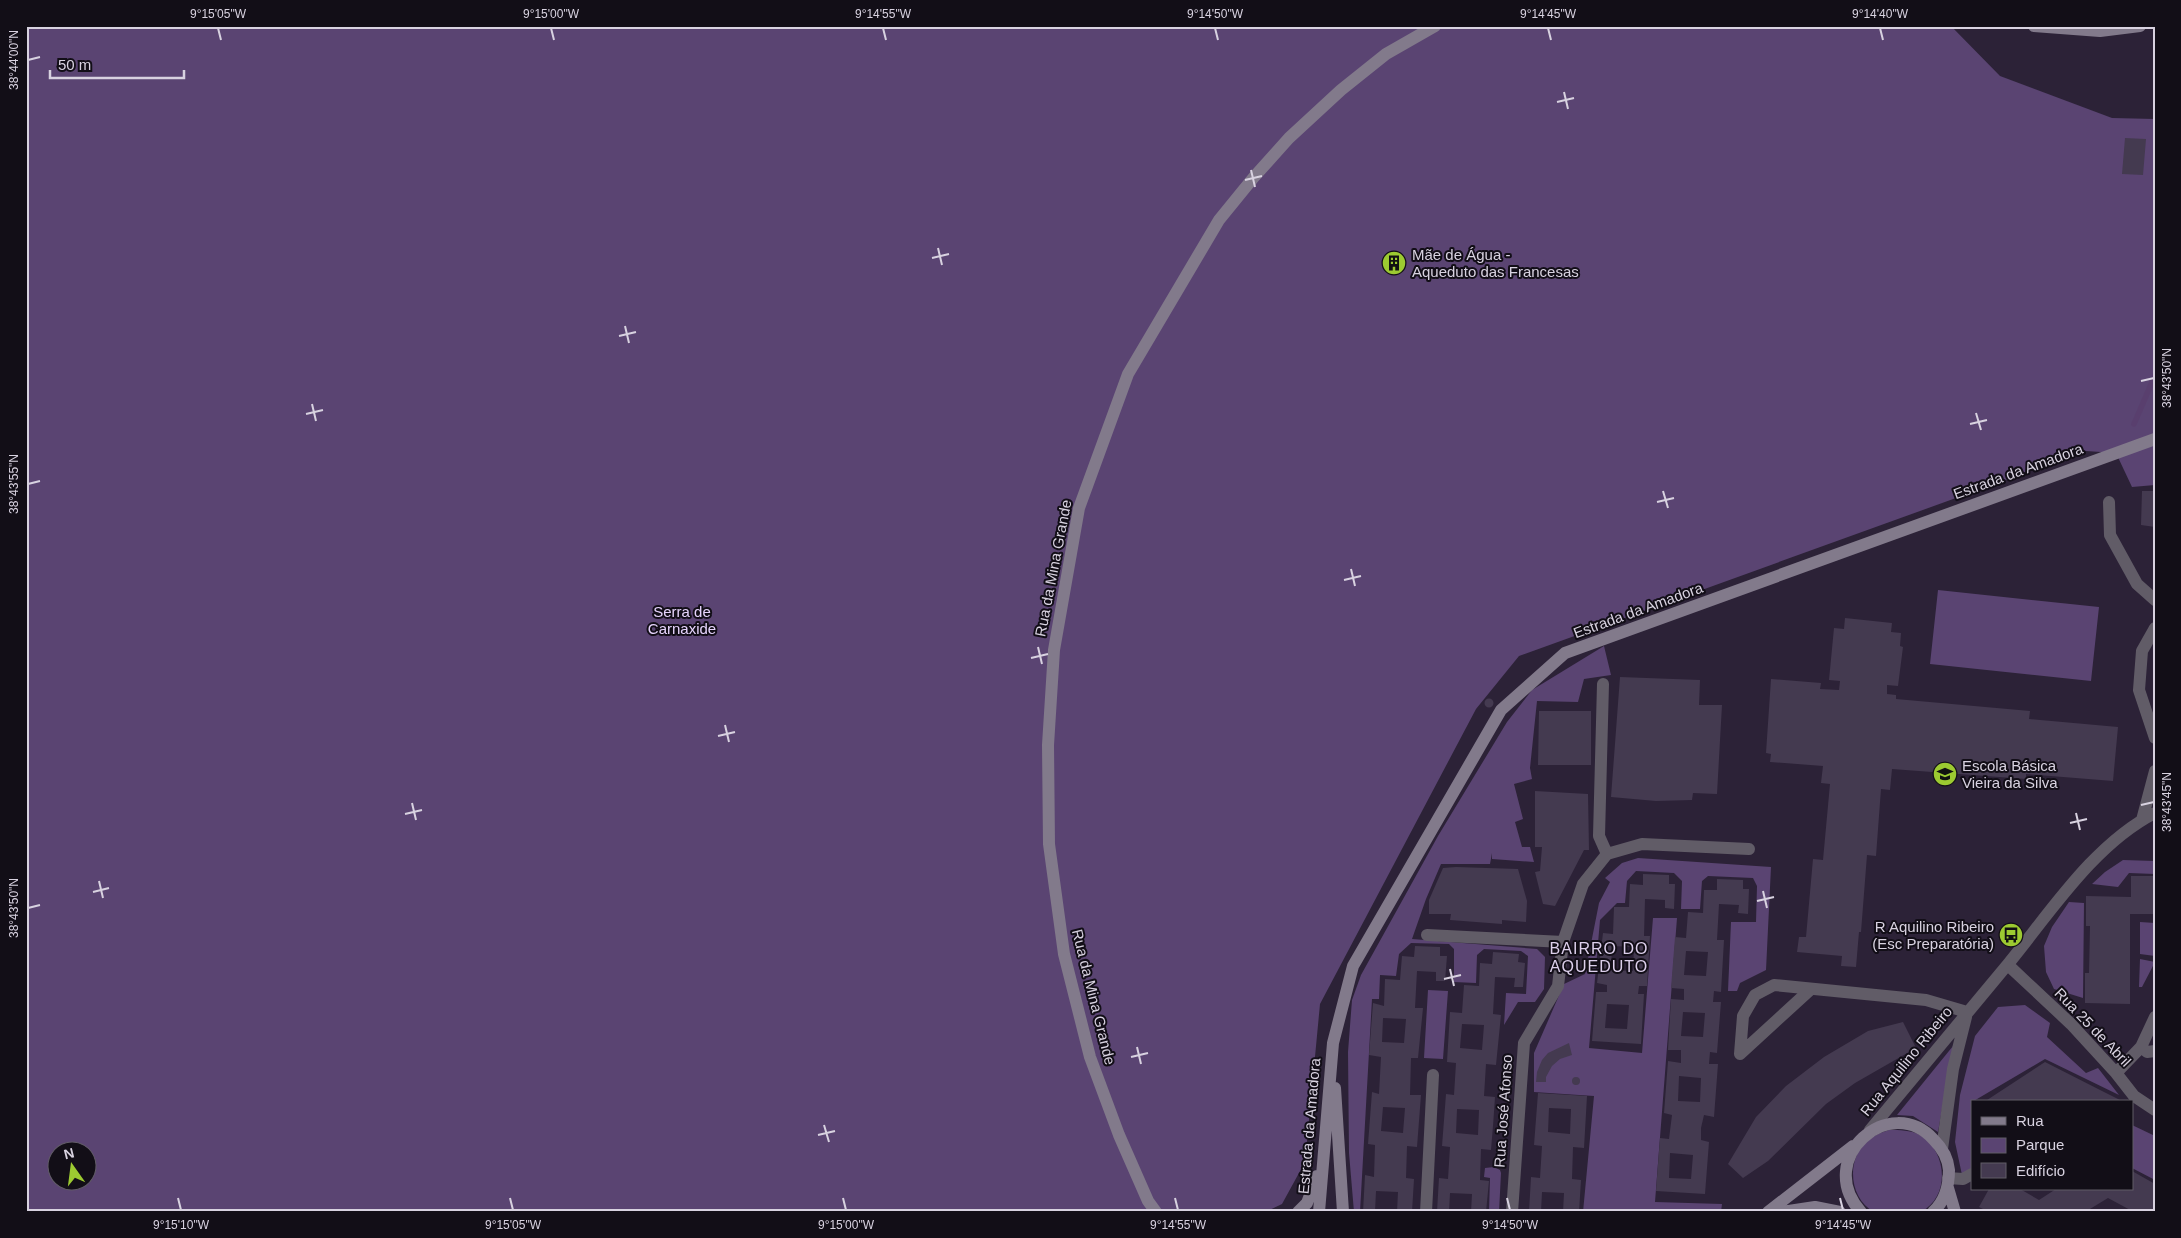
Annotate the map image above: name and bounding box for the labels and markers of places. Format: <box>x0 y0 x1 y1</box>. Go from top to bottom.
place label: Mãe de Água - Aqueduto das Francesas <box>1412 246 1579 280</box>
building icon: Mãe de Água - Aqueduto das Francesas <box>1381 250 1407 276</box>
place label: Escola Básica Vieira da Silva <box>1962 757 2058 791</box>
school or university icon: Escola Básica Vieira da Silva <box>1932 761 1958 787</box>
place label: R Aquilino Ribeiro (Esc Preparatória) <box>1872 918 1994 952</box>
bus stop icon: R Aquilino Ribeiro (Esc Preparatória) <box>1998 922 2024 948</box>

